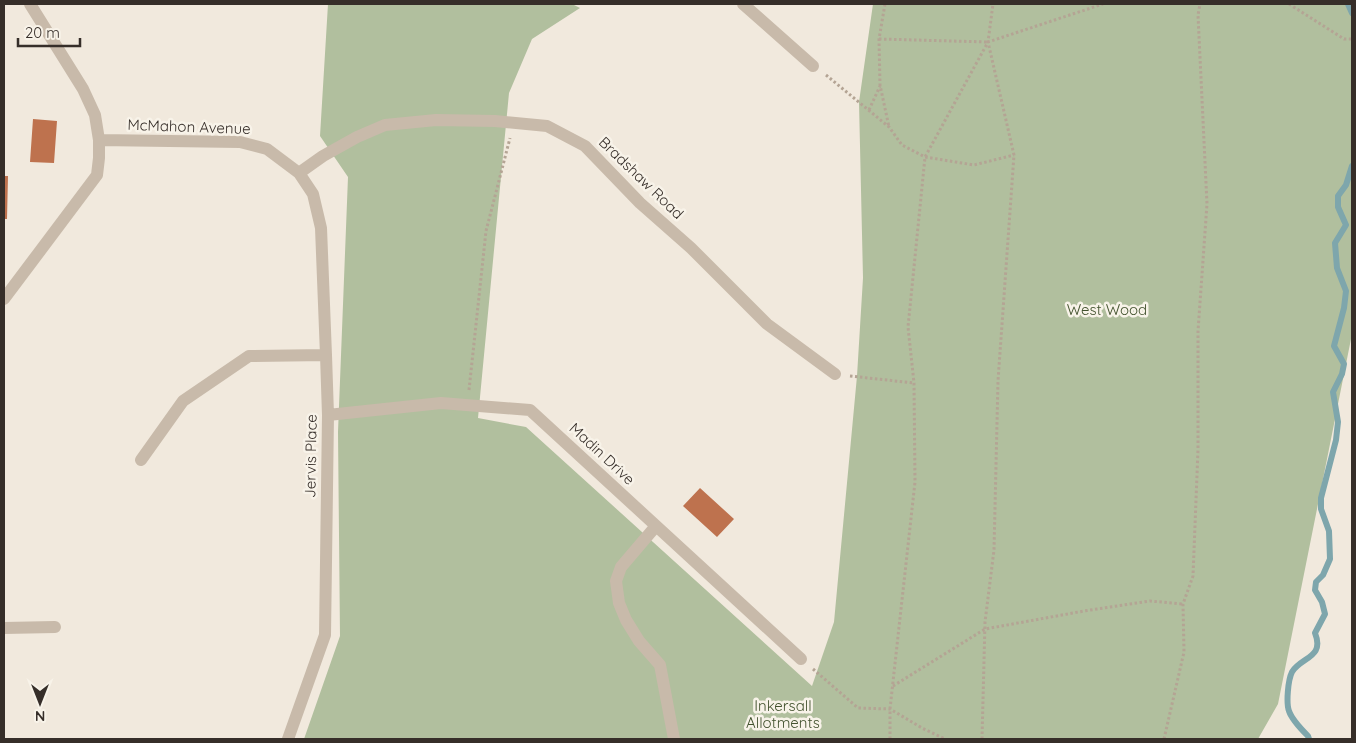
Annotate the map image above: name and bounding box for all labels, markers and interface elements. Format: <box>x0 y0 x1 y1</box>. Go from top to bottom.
scale bar <box>18 15 80 47</box>
text: 20 m <box>25 23 60 42</box>
street label: McMahon Avenue <box>127 115 251 138</box>
street label: Bradshaw Road <box>595 132 688 223</box>
park label: West Wood <box>1067 300 1147 319</box>
street label: Jervis Place <box>300 414 321 498</box>
street label: Madin Drive <box>566 418 639 489</box>
north arrow <box>15 678 65 728</box>
park label: Inkersall Allotments <box>746 696 820 732</box>
text: N <box>35 707 45 725</box>

